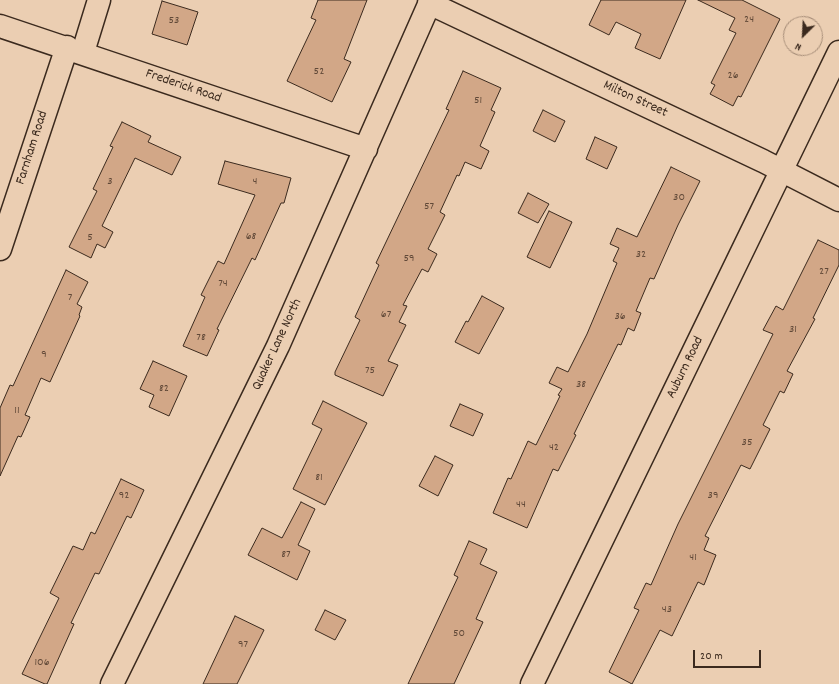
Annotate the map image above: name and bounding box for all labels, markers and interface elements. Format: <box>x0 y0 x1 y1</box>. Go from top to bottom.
house number: 24 <box>744 13 754 27</box>
house number: 53 <box>169 14 179 28</box>
north arrow <box>783 16 823 56</box>
text: N <box>793 38 804 54</box>
house number: 52 <box>314 65 324 79</box>
street label: Frederick Road <box>143 66 223 108</box>
house number: 26 <box>727 69 739 83</box>
street label: Milton Street <box>600 78 670 122</box>
house number: 51 <box>474 94 482 108</box>
street label: Farnham Road <box>13 109 53 187</box>
house number: 3 <box>107 175 113 189</box>
house number: 4 <box>253 175 257 189</box>
house number: 30 <box>673 191 685 205</box>
house number: 57 <box>424 200 434 214</box>
house number: 68 <box>246 230 256 244</box>
house number: 5 <box>87 231 93 245</box>
house number: 32 <box>636 248 646 262</box>
house number: 59 <box>403 252 415 266</box>
house number: 27 <box>819 265 829 279</box>
house number: 74 <box>218 277 228 291</box>
house number: 7 <box>68 291 72 305</box>
street label: Quaker Lane North <box>249 297 307 393</box>
house number: 67 <box>381 308 391 322</box>
house number: 36 <box>614 310 626 324</box>
house number: 31 <box>789 323 797 337</box>
house number: 78 <box>196 331 206 345</box>
street label: Auburn Road <box>664 334 708 402</box>
house number: 9 <box>41 348 47 362</box>
house number: 75 <box>365 364 375 378</box>
house number: 38 <box>576 378 586 392</box>
house number: 82 <box>159 382 169 396</box>
house number: 11 <box>14 404 20 418</box>
house number: 35 <box>742 436 752 450</box>
house number: 42 <box>549 441 559 455</box>
house number: 81 <box>315 471 323 485</box>
house number: 92 <box>119 489 129 503</box>
house number: 39 <box>708 489 718 503</box>
house number: 44 <box>516 498 526 512</box>
house number: 87 <box>281 548 291 562</box>
house number: 41 <box>689 551 697 565</box>
house number: 43 <box>662 603 672 617</box>
house number: 50 <box>453 627 465 641</box>
house number: 97 <box>238 638 248 652</box>
scale bar <box>695 642 763 668</box>
text: 20 m <box>700 648 723 665</box>
house number: 106 <box>34 656 50 670</box>

